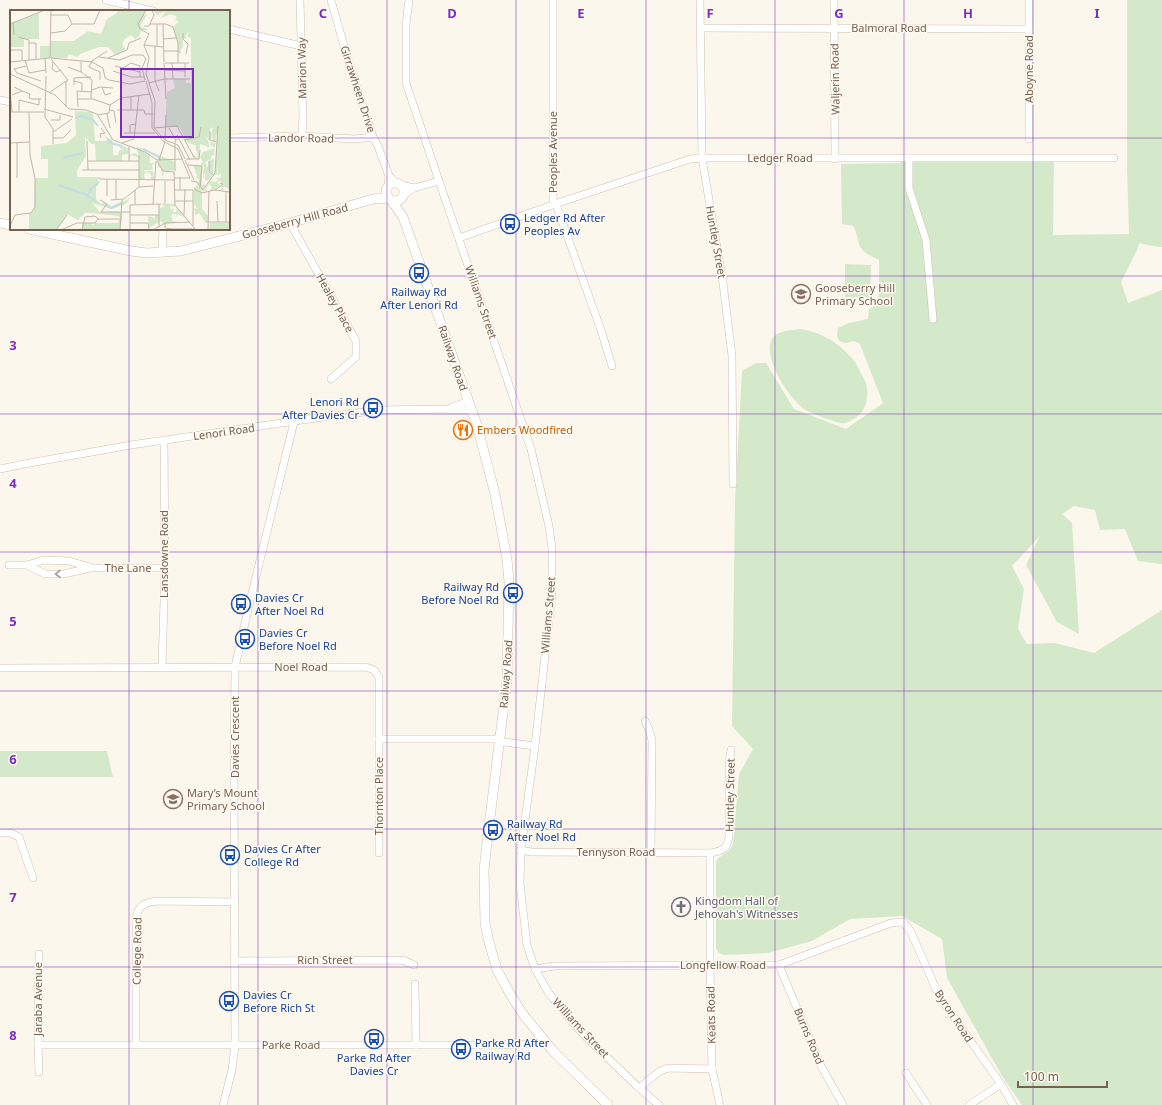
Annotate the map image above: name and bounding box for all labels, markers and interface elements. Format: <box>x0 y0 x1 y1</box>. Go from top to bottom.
text: C <box>319 4 327 22</box>
text: D <box>447 4 457 22</box>
text: E <box>577 4 585 22</box>
text: F <box>706 4 714 22</box>
text: G <box>834 4 844 22</box>
text: H <box>963 4 973 22</box>
text: I <box>1094 4 1100 22</box>
inset map <box>10 10 230 230</box>
street label: Balmoral Road <box>851 20 927 35</box>
street label: Aboyne Road <box>1021 35 1036 103</box>
street label: Marion Way <box>293 37 310 99</box>
street label: Girrawheen Drive <box>337 43 380 134</box>
street label: Waljerin Road <box>826 43 843 115</box>
street label: Peoples Avenue <box>545 111 560 193</box>
street label: Landor Road <box>268 129 334 146</box>
street label: Ledger Road <box>747 150 813 165</box>
street label: Gooseberry Hill Road <box>240 199 350 242</box>
street label: Huntley Street <box>703 204 730 280</box>
place label: Ledger Rd After Peoples Av <box>524 210 606 238</box>
bus stop icon: Ledger Rd After Peoples Av <box>499 213 521 235</box>
bus stop icon: Railway Rd After Lenori Rd <box>408 262 430 284</box>
street label: Williams Street <box>462 263 501 341</box>
street label: Healey Place <box>313 271 358 335</box>
place label: Gooseberry Hill Primary School <box>815 280 895 308</box>
school or university icon: Gooseberry Hill Primary School <box>790 283 812 305</box>
place label: Railway Rd After Lenori Rd <box>380 284 458 312</box>
street label: Railway Road <box>435 323 472 393</box>
text: 3 <box>9 336 17 354</box>
place label: Lenori Rd After Davies Cr <box>282 394 359 422</box>
bus stop icon: Lenori Rd After Davies Cr <box>362 397 384 419</box>
restaurant icon: Embers Woodfired <box>452 419 474 441</box>
street label: Lenori Road <box>192 420 256 443</box>
place label: Embers Woodfired <box>477 422 573 437</box>
text: 4 <box>9 474 17 492</box>
street label: Lansdowne Road <box>156 510 171 598</box>
street label: The Lane <box>105 560 151 575</box>
one-way arrow <box>55 570 61 578</box>
street label: Williams Street <box>537 576 558 654</box>
place label: Railway Rd Before Noel Rd <box>421 579 499 607</box>
bus stop icon: Railway Rd Before Noel Rd <box>502 582 524 604</box>
place label: Davies Cr After Noel Rd <box>255 590 324 618</box>
bus stop icon: Davies Cr After Noel Rd <box>230 593 252 615</box>
text: 5 <box>9 612 17 630</box>
place label: Davies Cr Before Noel Rd <box>259 625 337 653</box>
bus stop icon: Davies Cr Before Noel Rd <box>234 628 256 650</box>
street label: Railway Road <box>496 639 515 709</box>
street label: Noel Road <box>274 659 328 674</box>
street label: Davies Crescent <box>227 696 242 778</box>
text: 6 <box>9 750 17 768</box>
street label: Thornton Place <box>371 757 386 835</box>
street label: Huntley Street <box>721 758 738 832</box>
place label: Mary’s Mount Primary School <box>187 785 265 813</box>
school or university icon: Mary’s Mount Primary School <box>162 788 184 810</box>
place label: Railway Rd After Noel Rd <box>507 816 576 844</box>
bus stop icon: Railway Rd After Noel Rd <box>482 819 504 841</box>
place label: Davies Cr After College Rd <box>244 841 321 869</box>
bus stop icon: Davies Cr After College Rd <box>219 844 241 866</box>
street label: Tennyson Road <box>577 844 655 859</box>
text: 7 <box>9 888 17 906</box>
place label: Kingdom Hall of Jehovah's Witnesses <box>694 893 798 921</box>
church icon: Kingdom Hall of Jehovah's Witnesses <box>670 896 692 918</box>
street label: College Road <box>128 917 145 985</box>
street label: Rich Street <box>297 952 353 967</box>
street label: Longfellow Road <box>680 957 766 972</box>
street label: Jaraba Avenue <box>30 962 45 1037</box>
street label: Keats Road <box>702 986 719 1044</box>
place label: Davies Cr Before Rich St <box>243 987 315 1015</box>
street label: Byron Road <box>932 987 977 1045</box>
bus stop icon: Davies Cr Before Rich St <box>218 990 240 1012</box>
street label: Williams Street <box>550 994 613 1061</box>
street label: Burns Road <box>791 1005 828 1066</box>
text: 8 <box>9 1026 17 1044</box>
bus stop icon: Parke Rd After Davies Cr <box>363 1028 385 1050</box>
place label: Parke Rd After Railway Rd <box>475 1035 550 1063</box>
street label: Parke Road <box>262 1037 320 1052</box>
bus stop icon: Parke Rd After Railway Rd <box>450 1038 472 1060</box>
place label: Parke Rd After Davies Cr <box>337 1050 412 1078</box>
scale bar <box>1018 1063 1107 1089</box>
text: 100 m <box>1024 1068 1059 1085</box>

